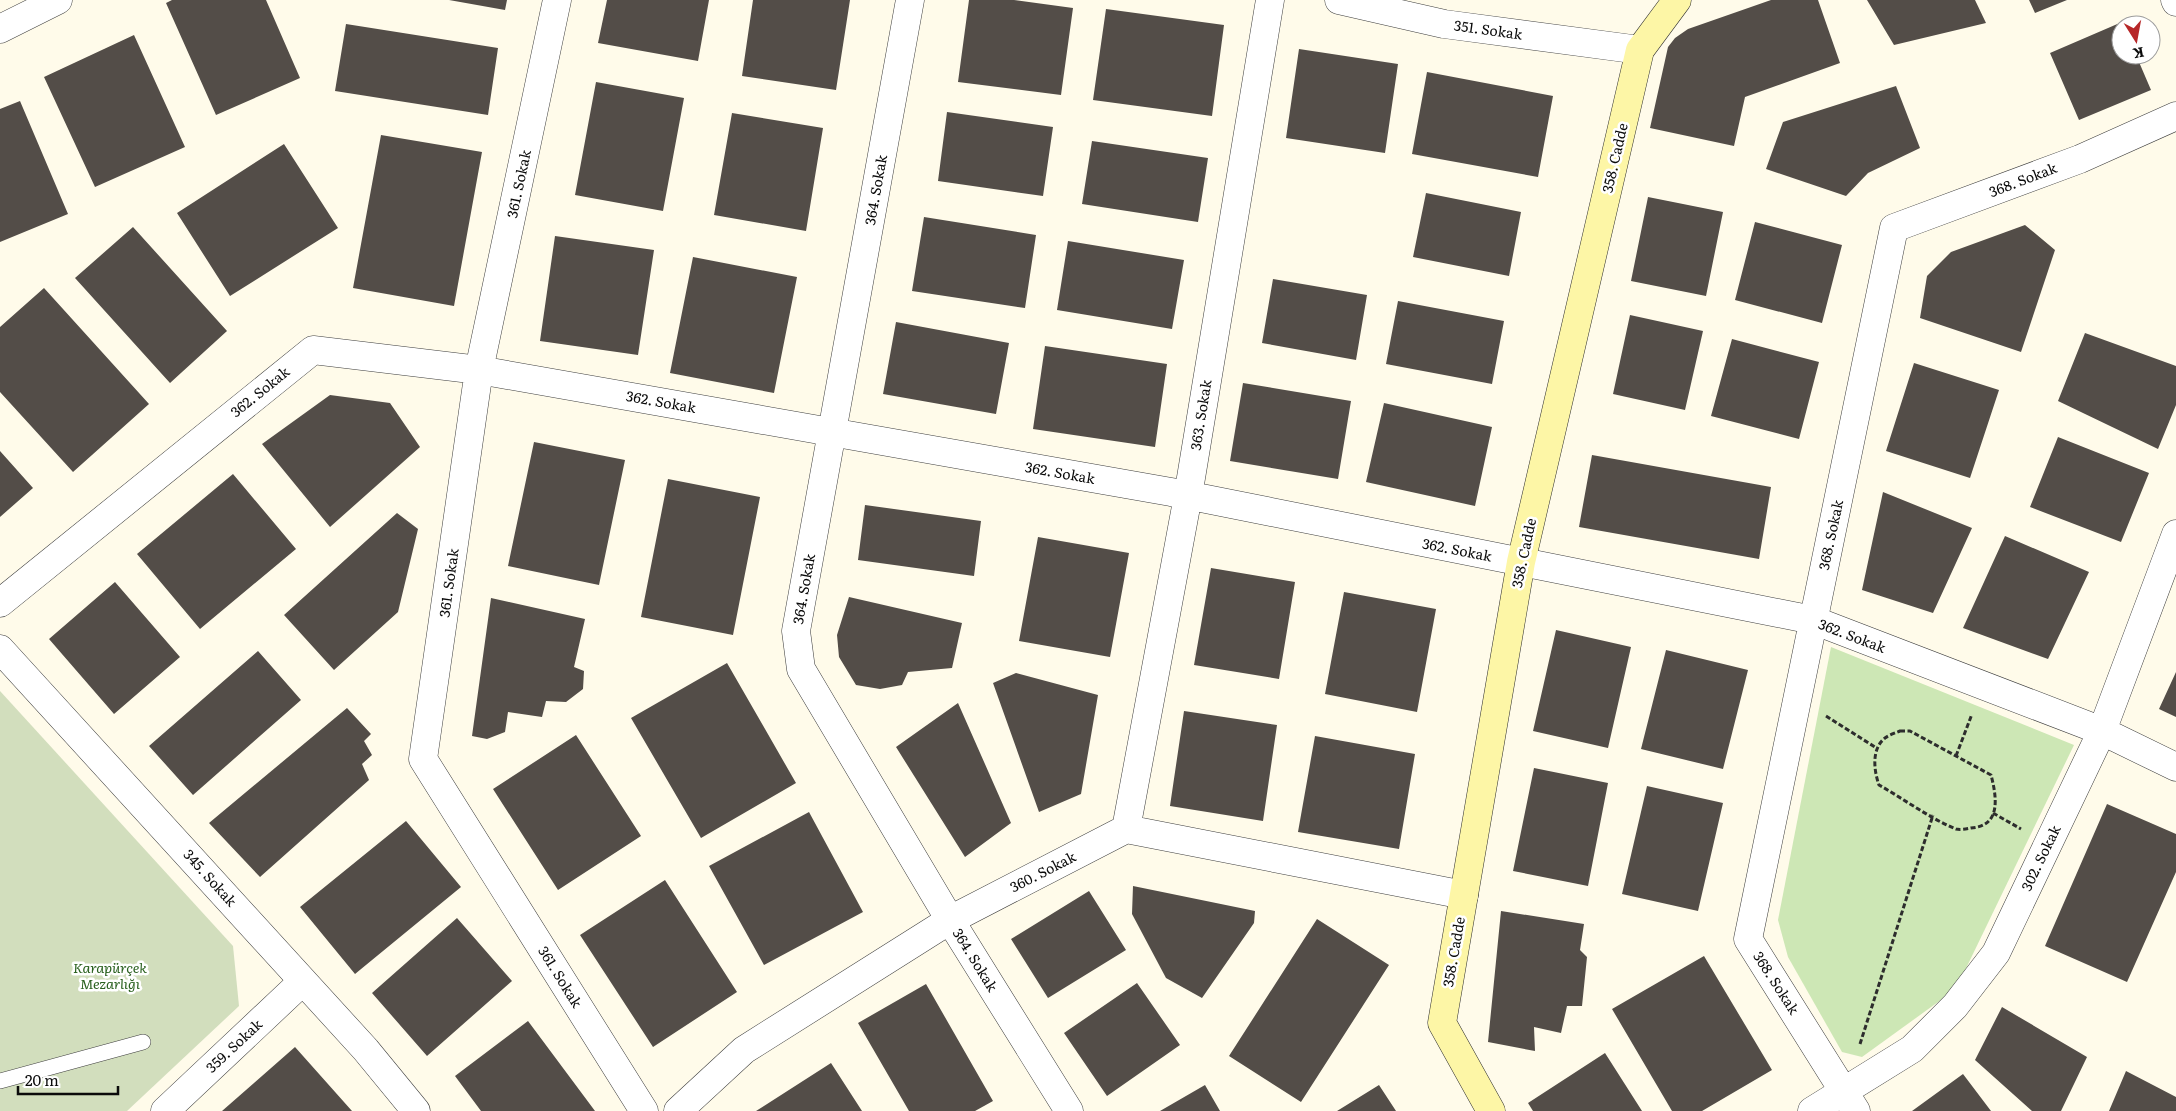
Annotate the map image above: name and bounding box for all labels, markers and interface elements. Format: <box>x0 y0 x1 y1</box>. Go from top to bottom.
street label: 351. Sokak <box>1453 14 1524 44</box>
north arrow <box>2111 15 2161 65</box>
text: K <box>2131 43 2146 65</box>
street label: 358. Cadde <box>1596 121 1632 195</box>
street label: 361. Sokak <box>501 147 535 220</box>
street label: 364. Sokak <box>859 153 891 227</box>
street label: 368. Sokak <box>1986 157 2060 201</box>
street label: 362. Sokak <box>226 361 293 421</box>
street label: 363. Sokak <box>1185 378 1216 452</box>
street label: 362. Sokak <box>625 385 698 417</box>
street label: 362. Sokak <box>1024 456 1097 488</box>
street label: 368. Sokak <box>1813 497 1847 572</box>
street label: 358. Cadde <box>1506 516 1540 590</box>
street label: 362. Sokak <box>1421 532 1494 566</box>
street label: 361. Sokak <box>433 547 463 619</box>
street label: 364. Sokak <box>787 552 819 626</box>
street label: 362. Sokak <box>1816 613 1889 657</box>
street label: 302. Sokak <box>2016 821 2065 894</box>
street label: 345. Sokak <box>180 844 242 911</box>
street label: 360. Sokak <box>1006 846 1079 896</box>
street label: 358. Cadde <box>1437 915 1469 989</box>
street label: 364. Sokak <box>948 924 1003 995</box>
street label: 361. Sokak <box>534 942 588 1012</box>
street label: 368. Sokak <box>1749 947 1805 1018</box>
park label: Karapürçek Mezarlığı <box>73 957 147 993</box>
street label: 359. Sokak <box>201 1014 266 1077</box>
scale bar <box>18 1064 118 1096</box>
text: 20 m <box>25 1068 59 1091</box>

